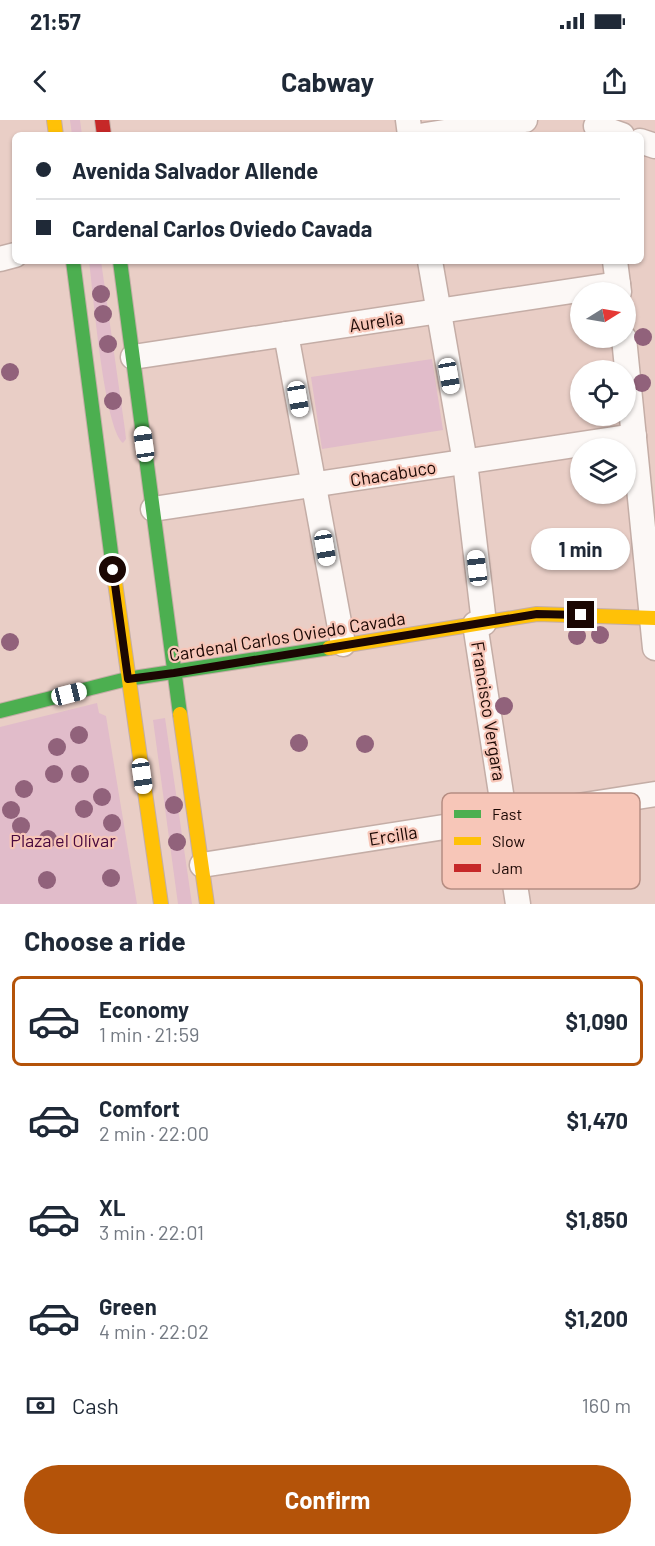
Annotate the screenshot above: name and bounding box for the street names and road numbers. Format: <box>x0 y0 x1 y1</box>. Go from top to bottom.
street label: Aurelia <box>347 306 405 336</box>
street label: Chacabuco <box>348 455 438 491</box>
street label: Cardenal Carlos Oviedo Cavada <box>167 606 407 666</box>
street label: Francisco Vergara <box>467 640 511 782</box>
street label: Ercilla <box>367 820 419 850</box>

